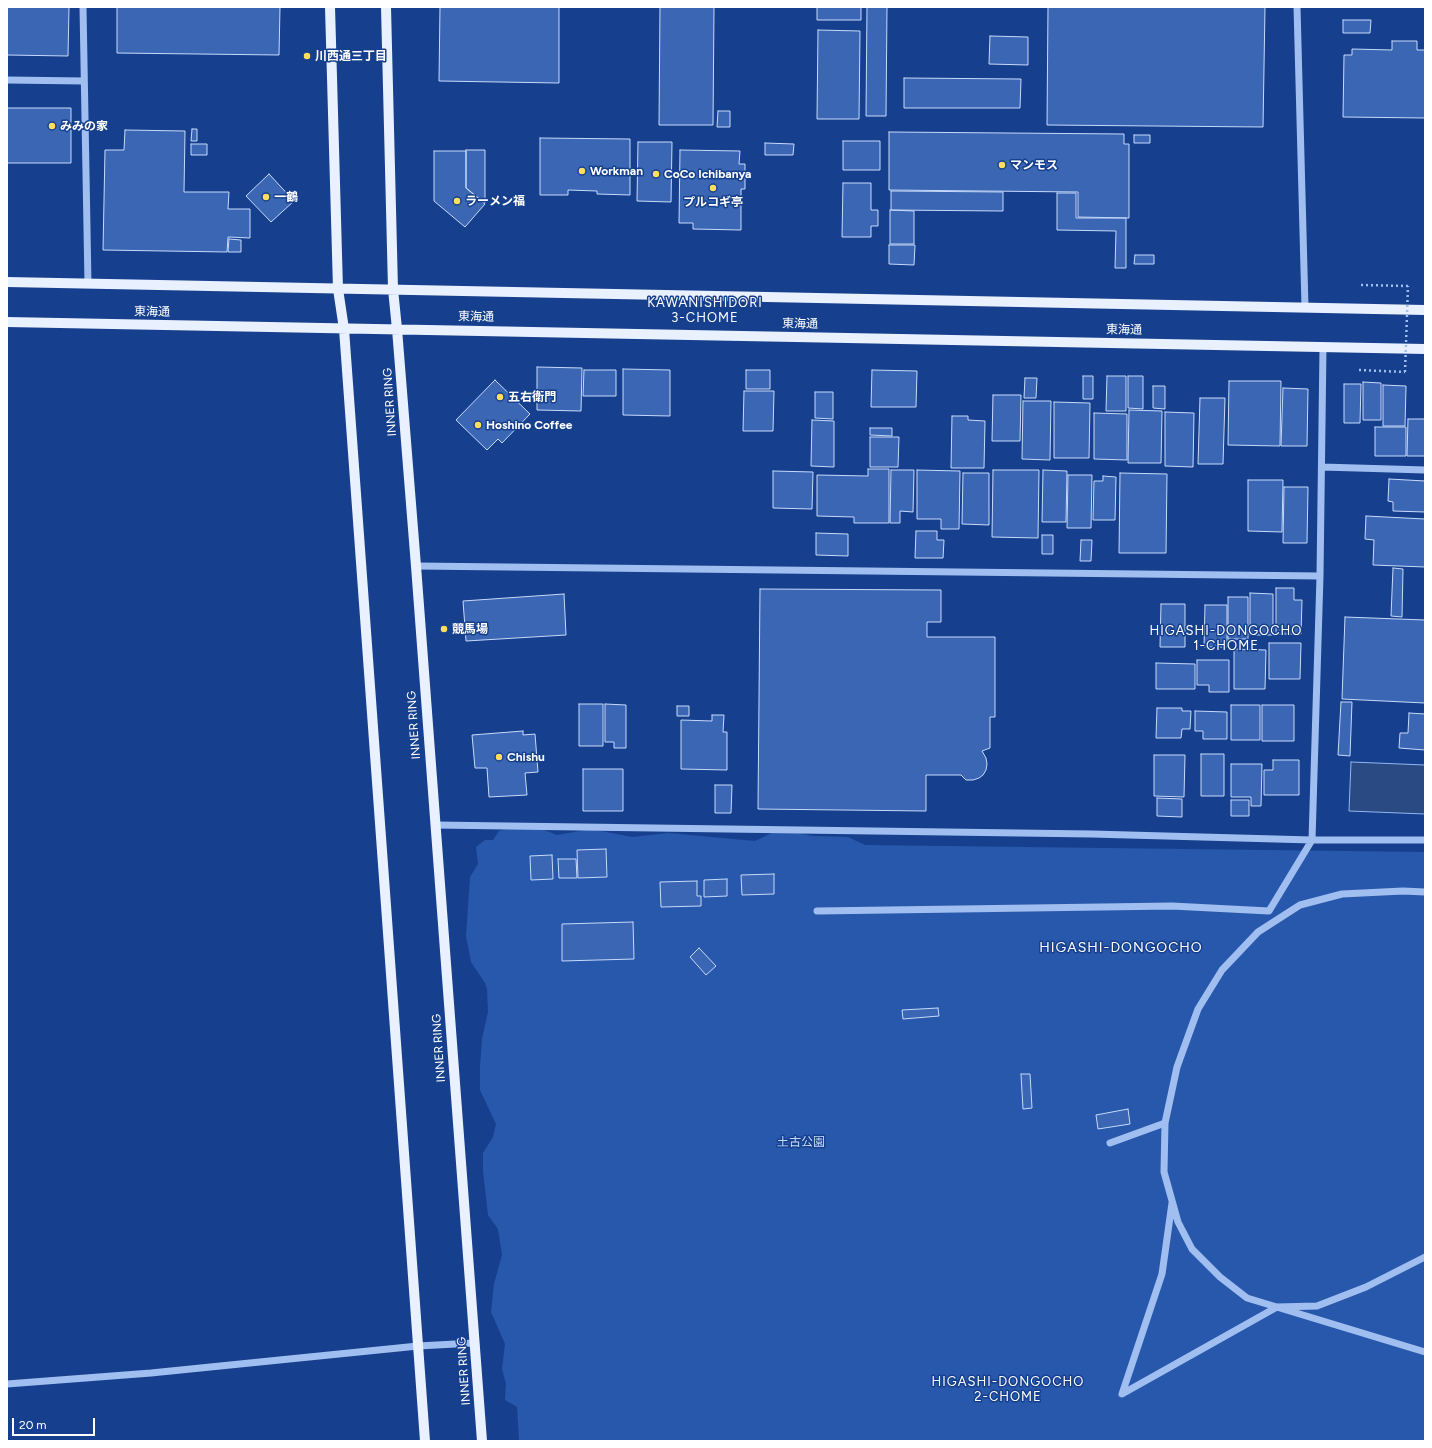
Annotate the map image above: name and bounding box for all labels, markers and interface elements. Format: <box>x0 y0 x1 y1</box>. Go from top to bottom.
place label: 川西通三丁目 <box>315 49 387 63</box>
marker: 川西通三丁目 <box>302 51 312 61</box>
place label: みみの家 <box>60 119 108 133</box>
marker: みみの家 <box>47 121 57 131</box>
place label: マンモス <box>1010 158 1058 172</box>
marker: マンモス <box>997 160 1007 170</box>
place label: Workman <box>590 164 643 178</box>
marker: Workman <box>577 166 587 176</box>
place label: CoCo Ichibanya <box>664 167 752 181</box>
marker: CoCo Ichibanya <box>651 169 661 179</box>
marker: プルコギ亭 <box>708 183 718 193</box>
place label: 一鶴 <box>274 190 298 204</box>
marker: 一鶴 <box>261 192 271 202</box>
place label: ラーメン福 <box>465 194 525 208</box>
place label: プルコギ亭 <box>683 195 743 209</box>
marker: ラーメン福 <box>452 196 462 206</box>
district label: KAWANISHIDORI 3-CHOME <box>647 295 763 326</box>
street label: 東海通 <box>134 304 170 320</box>
street label: 東海通 <box>458 309 494 325</box>
street label: 東海通 <box>782 316 818 332</box>
street label: 東海通 <box>1106 322 1142 338</box>
street label: INNER RING <box>380 367 400 437</box>
place label: 五右衛門 <box>508 390 556 404</box>
marker: 五右衛門 <box>495 392 505 402</box>
place label: Hoshino Coffee <box>486 418 572 432</box>
marker: Hoshino Coffee <box>473 420 483 430</box>
place label: 競馬場 <box>452 622 488 636</box>
district label: HIGASHI-DONGOCHO 1-CHOME <box>1150 623 1302 654</box>
marker: 競馬場 <box>439 624 449 634</box>
street label: INNER RING <box>404 690 424 760</box>
place label: Chishu <box>507 750 545 764</box>
marker: Chishu <box>494 752 504 762</box>
district label: HIGASHI-DONGOCHO <box>1039 940 1203 956</box>
street label: INNER RING <box>429 1013 449 1083</box>
park label: 土古公園 <box>777 1135 825 1149</box>
street label: INNER RING <box>454 1336 474 1406</box>
district label: HIGASHI-DONGOCHO 2-CHOME <box>932 1374 1084 1405</box>
scale bar <box>14 1410 97 1436</box>
text: 20 m <box>19 1418 47 1432</box>

